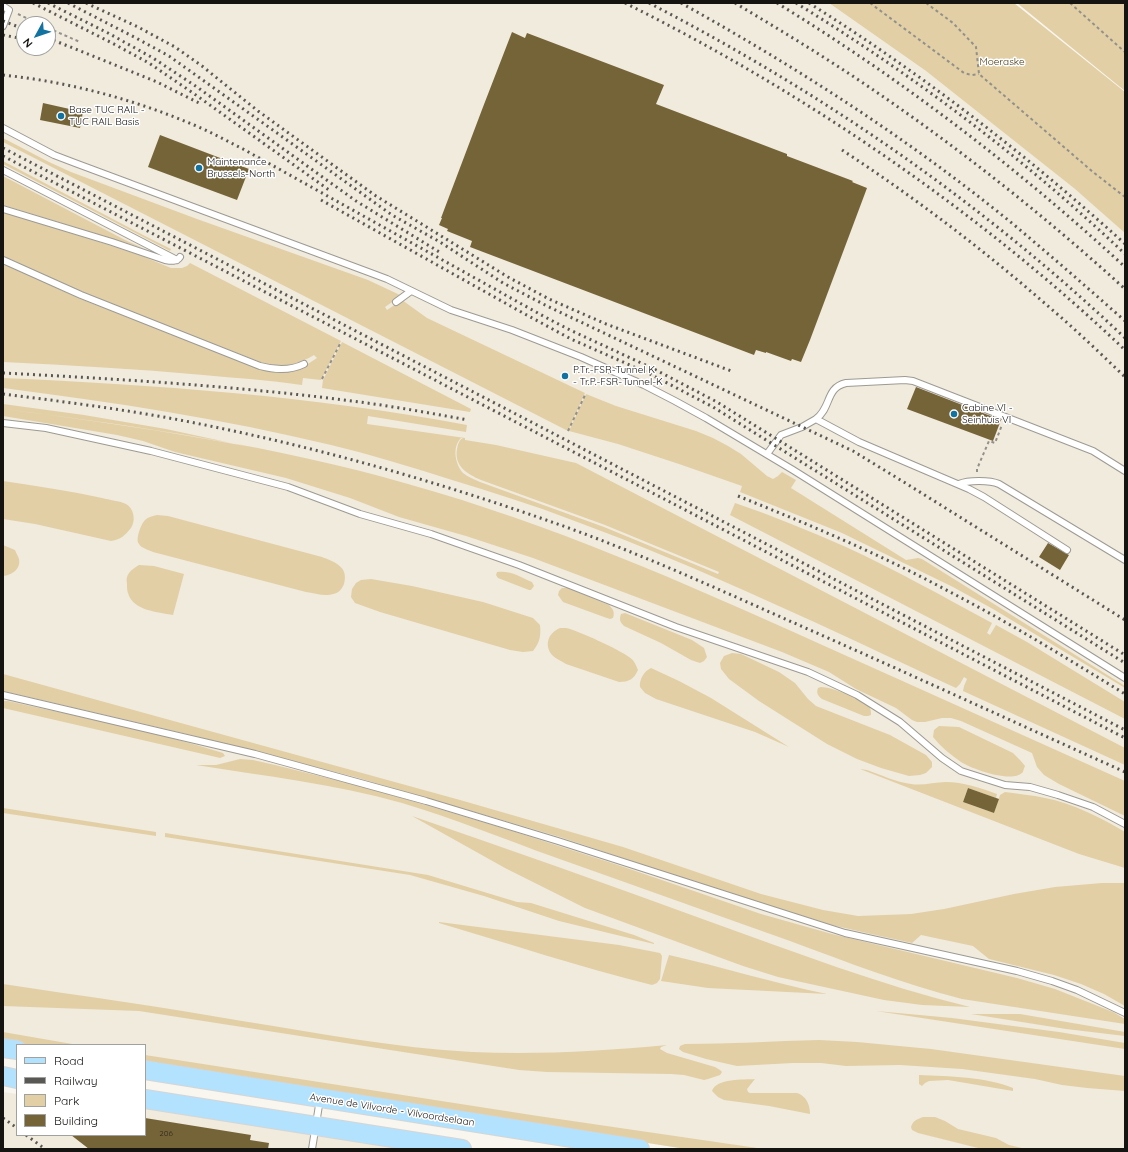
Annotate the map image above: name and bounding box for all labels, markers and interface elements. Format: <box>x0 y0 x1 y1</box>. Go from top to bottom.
north arrow <box>16 16 56 56</box>
text: N <box>20 35 36 51</box>
park label: Moeraske <box>979 56 1025 68</box>
place label: Base TUC RAIL - TUC RAIL Basis <box>69 104 145 128</box>
marker: Base TUC RAIL - TUC RAIL Basis <box>56 111 66 121</box>
place label: Maintenance Brussels-North <box>207 156 275 180</box>
marker: Maintenance Brussels-North <box>194 163 204 173</box>
place label: P.Tr.-FSR-Tunnel K - Tr.P.-FSR-Tunnel-K <box>573 364 663 388</box>
marker: P.Tr.-FSR-Tunnel K - Tr.P.-FSR-Tunnel-K <box>560 371 570 381</box>
place label: Cabine VI - Seinhuis VI <box>962 402 1013 426</box>
marker: Cabine VI - Seinhuis VI <box>949 409 959 419</box>
legend <box>16 1044 146 1136</box>
text: Road <box>54 1053 84 1068</box>
text: Railway <box>54 1073 98 1088</box>
street label: Avenue de Vilvorde - Vilvoordselaan <box>309 1091 475 1129</box>
text: Park <box>54 1093 79 1108</box>
text: Building <box>54 1113 98 1128</box>
house number: 206 <box>159 1129 173 1139</box>

